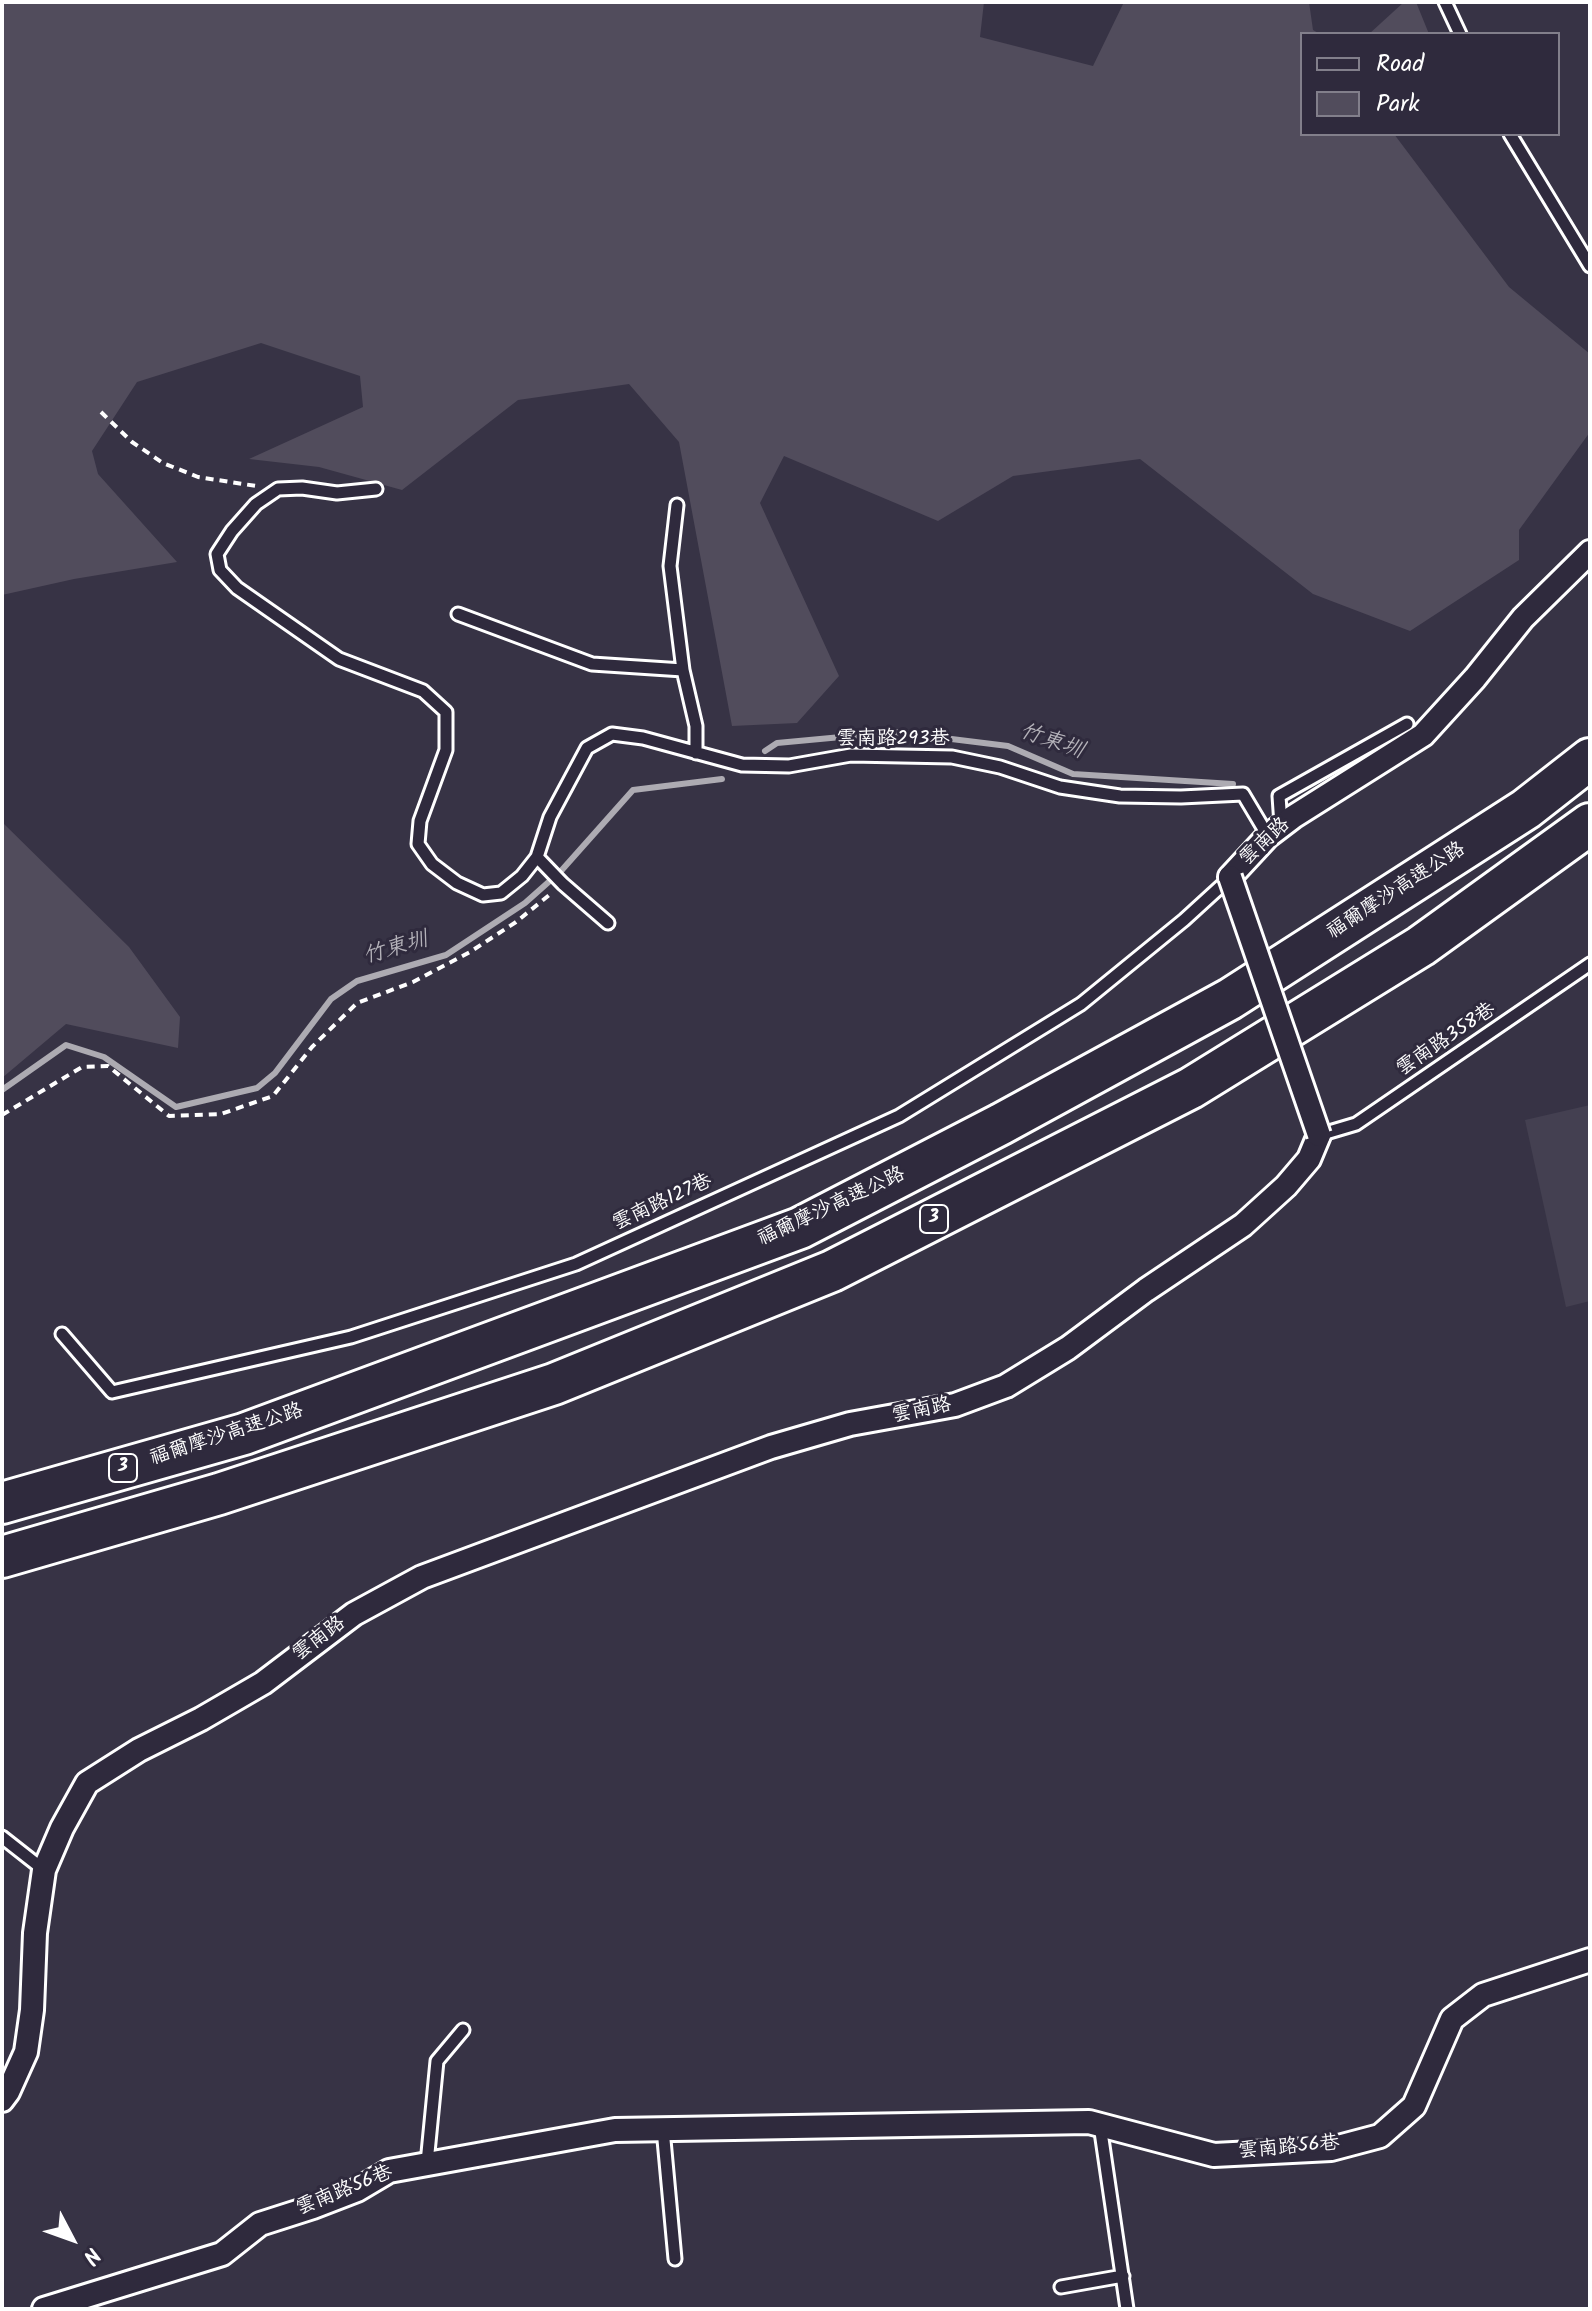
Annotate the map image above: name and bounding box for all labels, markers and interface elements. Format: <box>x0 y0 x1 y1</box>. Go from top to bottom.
legend <box>1300 32 1560 136</box>
text: Road <box>1376 45 1424 84</box>
text: Park <box>1376 85 1420 124</box>
water label: 竹東圳 <box>1016 720 1086 766</box>
street label: 雲南路293巷 <box>837 729 949 753</box>
street label: 雲南路 <box>1236 814 1296 872</box>
street label: 福爾摩沙高速公路 <box>1323 838 1471 946</box>
water label: 竹東圳 <box>361 928 431 972</box>
street label: 雲南路358巷 <box>1393 999 1501 1083</box>
street label: 福爾摩沙高速公路 <box>754 1163 910 1253</box>
street label: 雲南路127巷 <box>609 1170 717 1238</box>
road number: 3 <box>920 1205 948 1233</box>
street label: 雲南路 <box>890 1394 954 1430</box>
street label: 福爾摩沙高速公路 <box>147 1400 307 1472</box>
road number: 3 <box>109 1454 137 1482</box>
street label: 雲南路 <box>289 1612 351 1668</box>
street label: 雲南路56巷 <box>1237 2133 1341 2165</box>
street label: 雲南路56巷 <box>293 2162 397 2222</box>
north arrow <box>32 2199 112 2279</box>
text: N <box>73 2238 108 2272</box>

